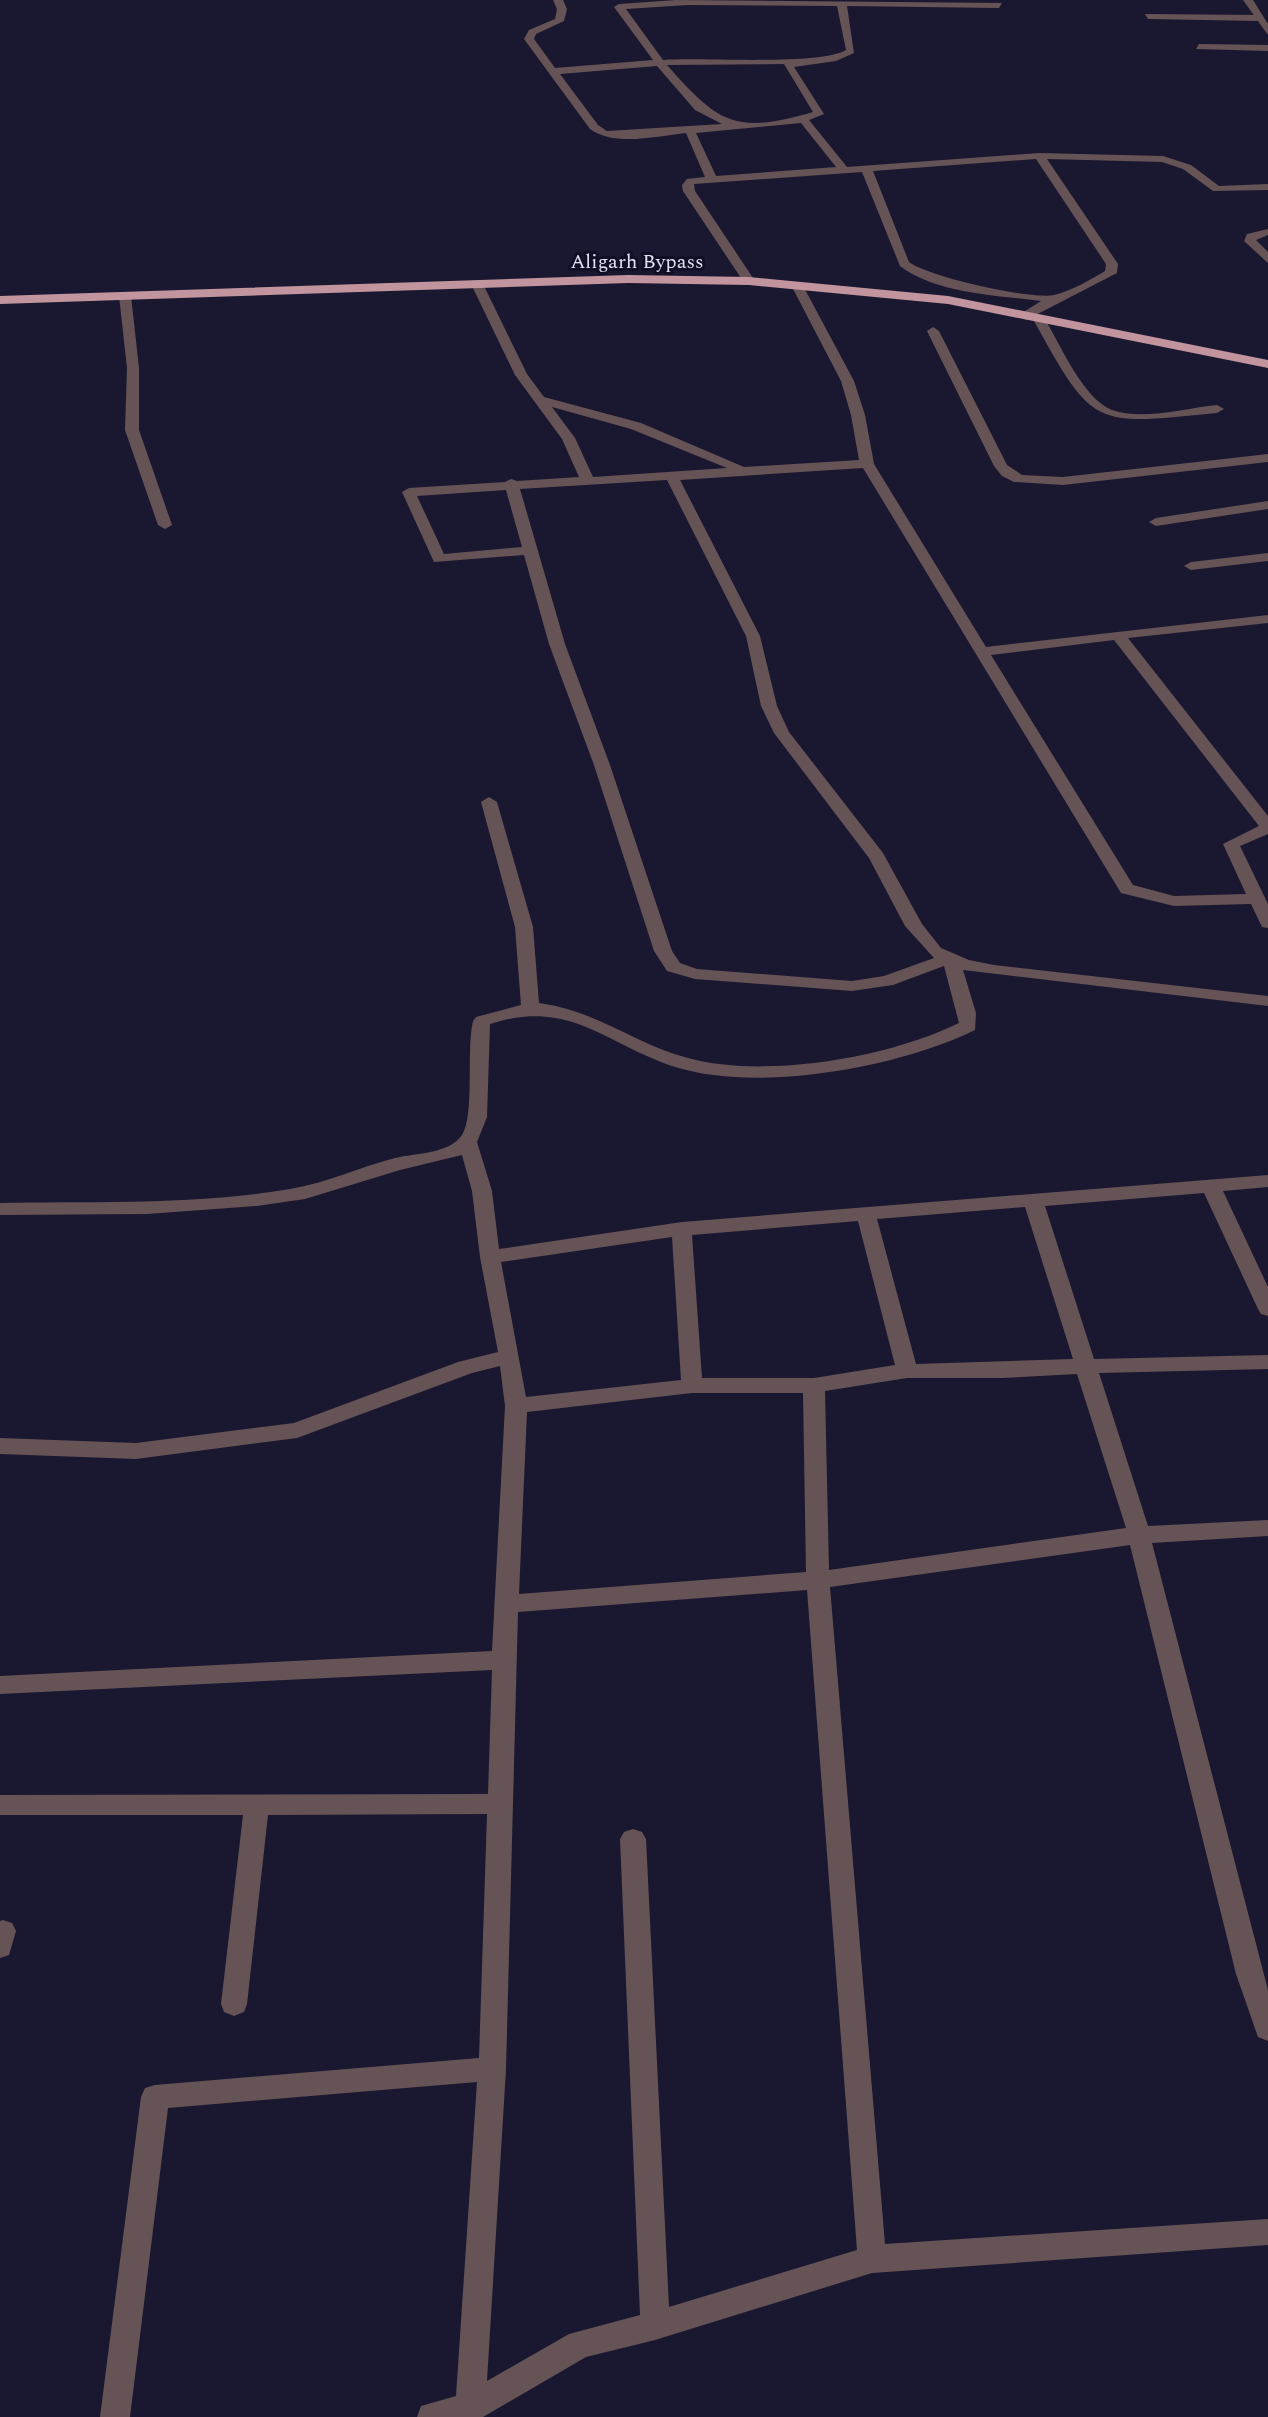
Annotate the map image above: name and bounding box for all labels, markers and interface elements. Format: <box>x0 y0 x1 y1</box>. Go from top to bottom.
street label: Aligarh Bypass <box>570 247 704 277</box>

